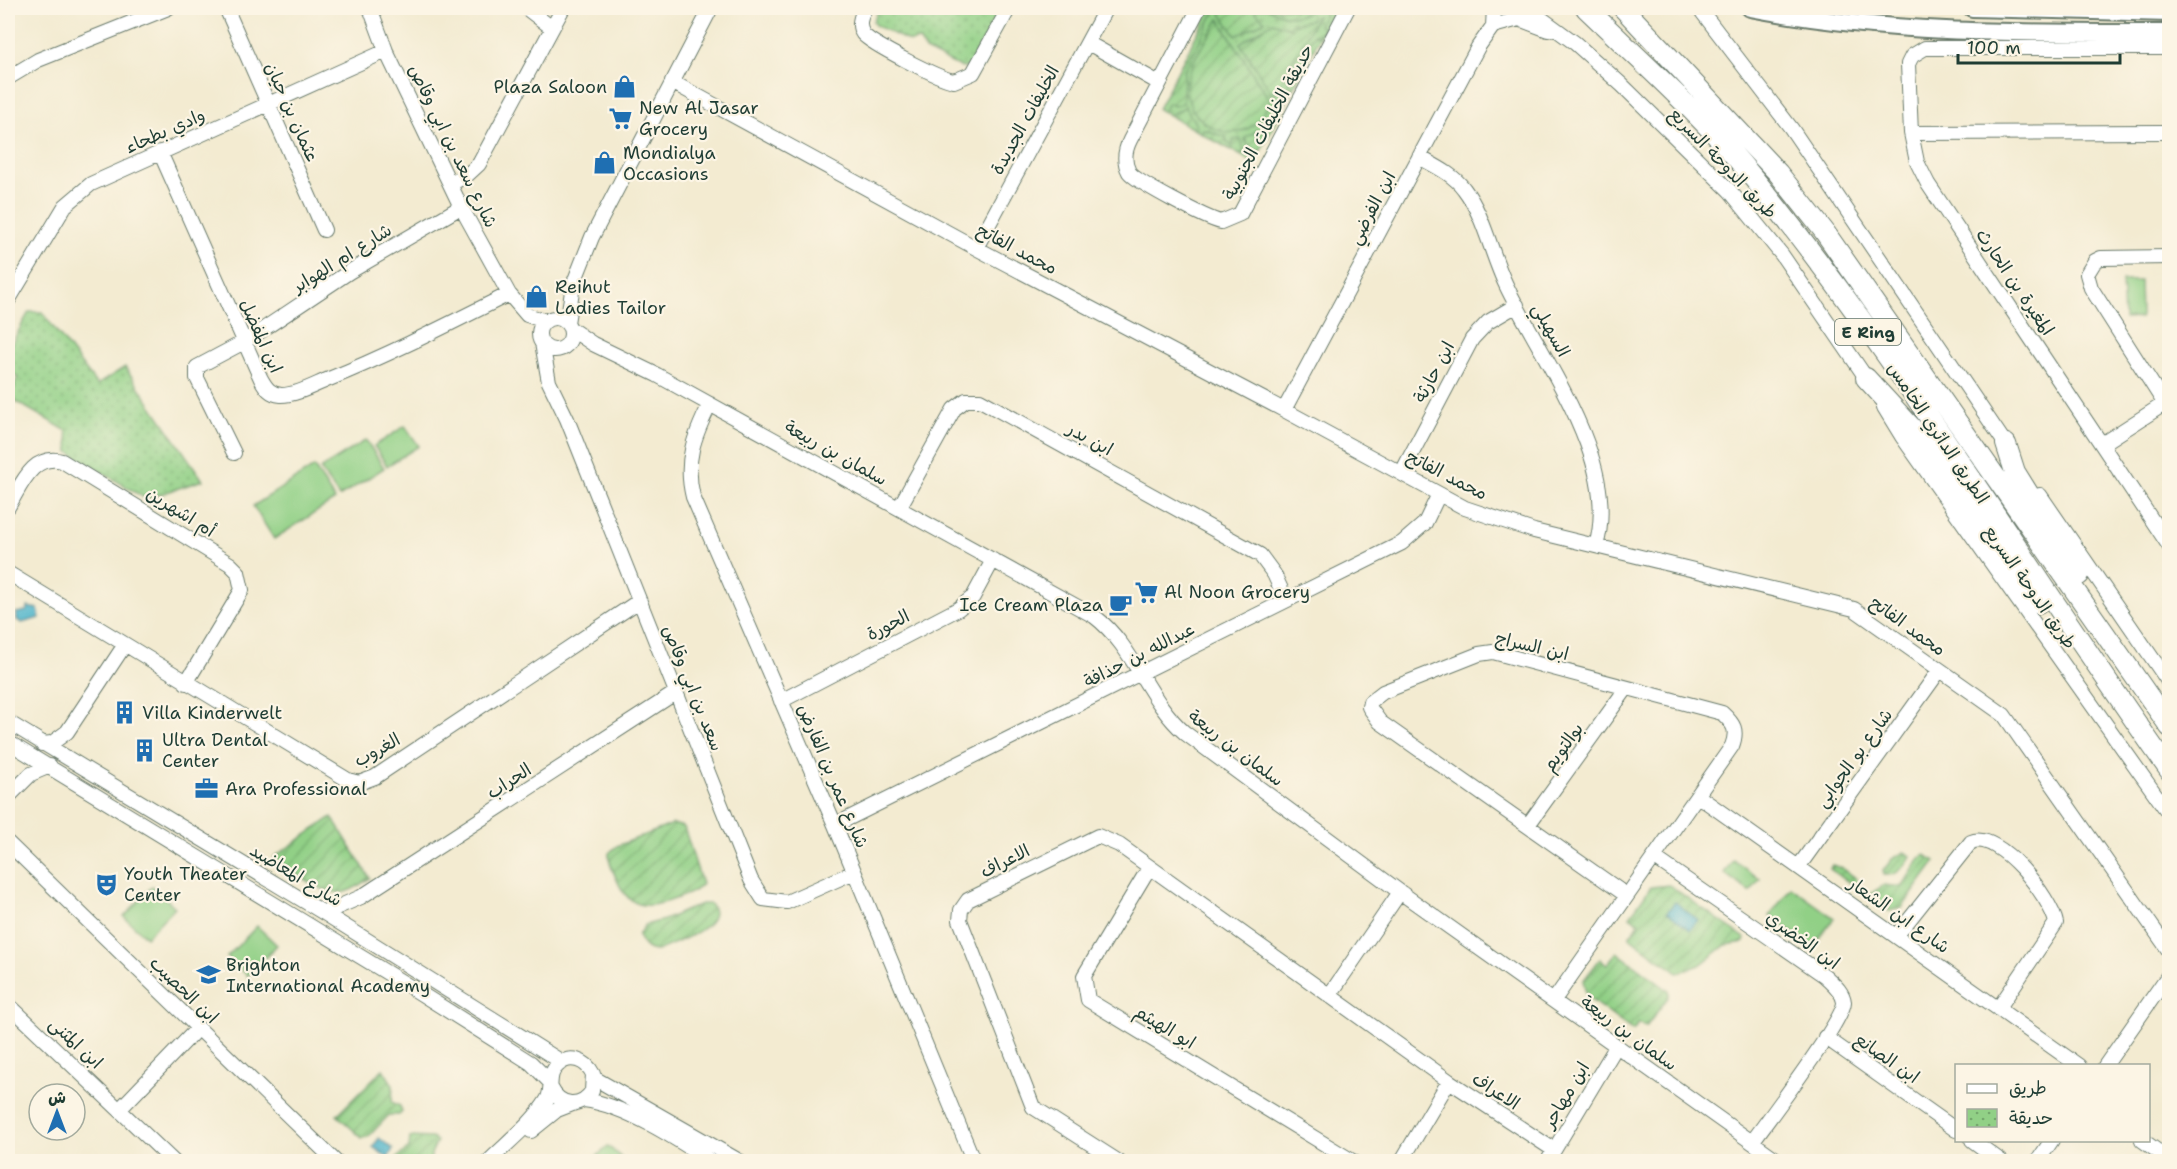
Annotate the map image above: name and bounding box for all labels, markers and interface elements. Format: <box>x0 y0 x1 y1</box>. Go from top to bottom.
scale bar <box>1958 27 2120 65</box>
text: 100 m <box>1967 36 2021 60</box>
street label: حديقة الخليفات الجنوبية <box>1217 40 1319 204</box>
street label: عثمان بن حيان <box>259 58 325 166</box>
street label: شارع سعد بن ابي وقاص <box>399 60 503 234</box>
street label: الخليفات الجديدة <box>985 61 1065 179</box>
shop icon: Plaza Saloon <box>612 74 638 100</box>
place label: Plaza Saloon <box>494 75 607 99</box>
place label: New Al Jasar Grocery <box>639 96 759 141</box>
street label: طريق الدوحة السريع <box>1663 102 1782 225</box>
street label: وادي بطحاء <box>121 103 209 160</box>
supermarket icon: New Al Jasar Grocery <box>608 105 634 131</box>
place label: Mondialya Occasions <box>623 141 716 186</box>
shop icon: Mondialya Occasions <box>592 150 618 176</box>
street label: ابن الفرضي <box>1343 167 1405 251</box>
street label: شارع ام الهوابر <box>286 218 397 301</box>
street label: محمد الفاتح <box>972 218 1062 280</box>
street label: المغيرة بن الحارث <box>1970 224 2060 340</box>
place label: Reihut Ladies Tailor <box>555 275 666 320</box>
shop icon: Reihut Ladies Tailor <box>524 284 550 310</box>
street label: ابن المفضل <box>234 295 288 377</box>
street label: السهيلي <box>1523 299 1576 363</box>
road number: E Ring <box>1835 319 1901 345</box>
street label: ابن حارثة <box>1408 337 1460 407</box>
street label: الطريق الدائري الخامس <box>1881 358 1994 509</box>
street label: سلمان بن ربيعة <box>780 415 892 491</box>
street label: ابن بدر <box>1061 416 1117 461</box>
street label: محمد الفاتح <box>1402 444 1492 506</box>
street label: أم اشهرين <box>141 481 221 545</box>
street label: طريق الدوحة السريع <box>1977 520 2082 654</box>
supermarket icon: Al Noon Grocery <box>1133 579 1159 605</box>
place label: Al Noon Grocery <box>1164 580 1310 604</box>
street label: محمد الفاتح <box>1865 590 1951 662</box>
cafe icon: Ice Cream Plaza <box>1108 592 1134 618</box>
place label: Ice Cream Plaza <box>959 593 1103 617</box>
street label: الحورة <box>862 604 914 646</box>
street label: عبدالله بن حذافة <box>1079 617 1199 693</box>
street label: سعد بن ابي وقاص <box>653 621 729 756</box>
street label: ابن السراج <box>1493 626 1571 666</box>
building icon: Villa Kinderwelt <box>111 700 137 726</box>
street label: شارع عمر بن الفارض <box>792 700 874 852</box>
place label: Villa Kinderwelt <box>142 701 283 725</box>
street label: سلمان بن ربيعة <box>1183 704 1289 792</box>
street label: شارع بو الجوابي <box>1810 704 1901 815</box>
street label: بوالتويم <box>1537 718 1591 778</box>
street label: الغروب <box>349 727 405 773</box>
place label: Ultra Dental Center <box>162 728 269 773</box>
building icon: Ultra Dental Center <box>131 737 157 763</box>
street label: الحراب <box>482 758 536 804</box>
office icon: Ara Professional <box>194 776 220 802</box>
place label: Ara Professional <box>225 777 368 801</box>
street label: شارع المعاضيد <box>245 838 347 912</box>
street label: الاعراف <box>976 838 1034 884</box>
place label: Youth Theater Center <box>124 862 247 907</box>
street label: شارع ابن الشعار <box>1842 870 1954 959</box>
theatre icon: Youth Theater Center <box>93 871 119 897</box>
street label: ابن الخضري <box>1761 905 1845 976</box>
street label: ابن الحصيب <box>144 951 224 1029</box>
place label: Brighton International Academy <box>226 953 430 998</box>
school or university icon: Brighton International Academy <box>195 962 221 988</box>
street label: سلمان بن ربيعة <box>1576 990 1682 1076</box>
street label: ابو الهيثم <box>1129 999 1200 1056</box>
street label: ابن المثنى <box>44 1012 108 1074</box>
street label: ابن الصانع <box>1849 1027 1924 1090</box>
street label: ابن مهاجر <box>1536 1058 1595 1134</box>
legend <box>1955 1064 2150 1142</box>
street label: الاعراف <box>1467 1067 1525 1115</box>
text: طريق <box>2009 1076 2047 1100</box>
north arrow <box>27 1082 87 1142</box>
text: ش <box>48 1087 66 1108</box>
text: حديقة <box>2009 1106 2053 1130</box>

